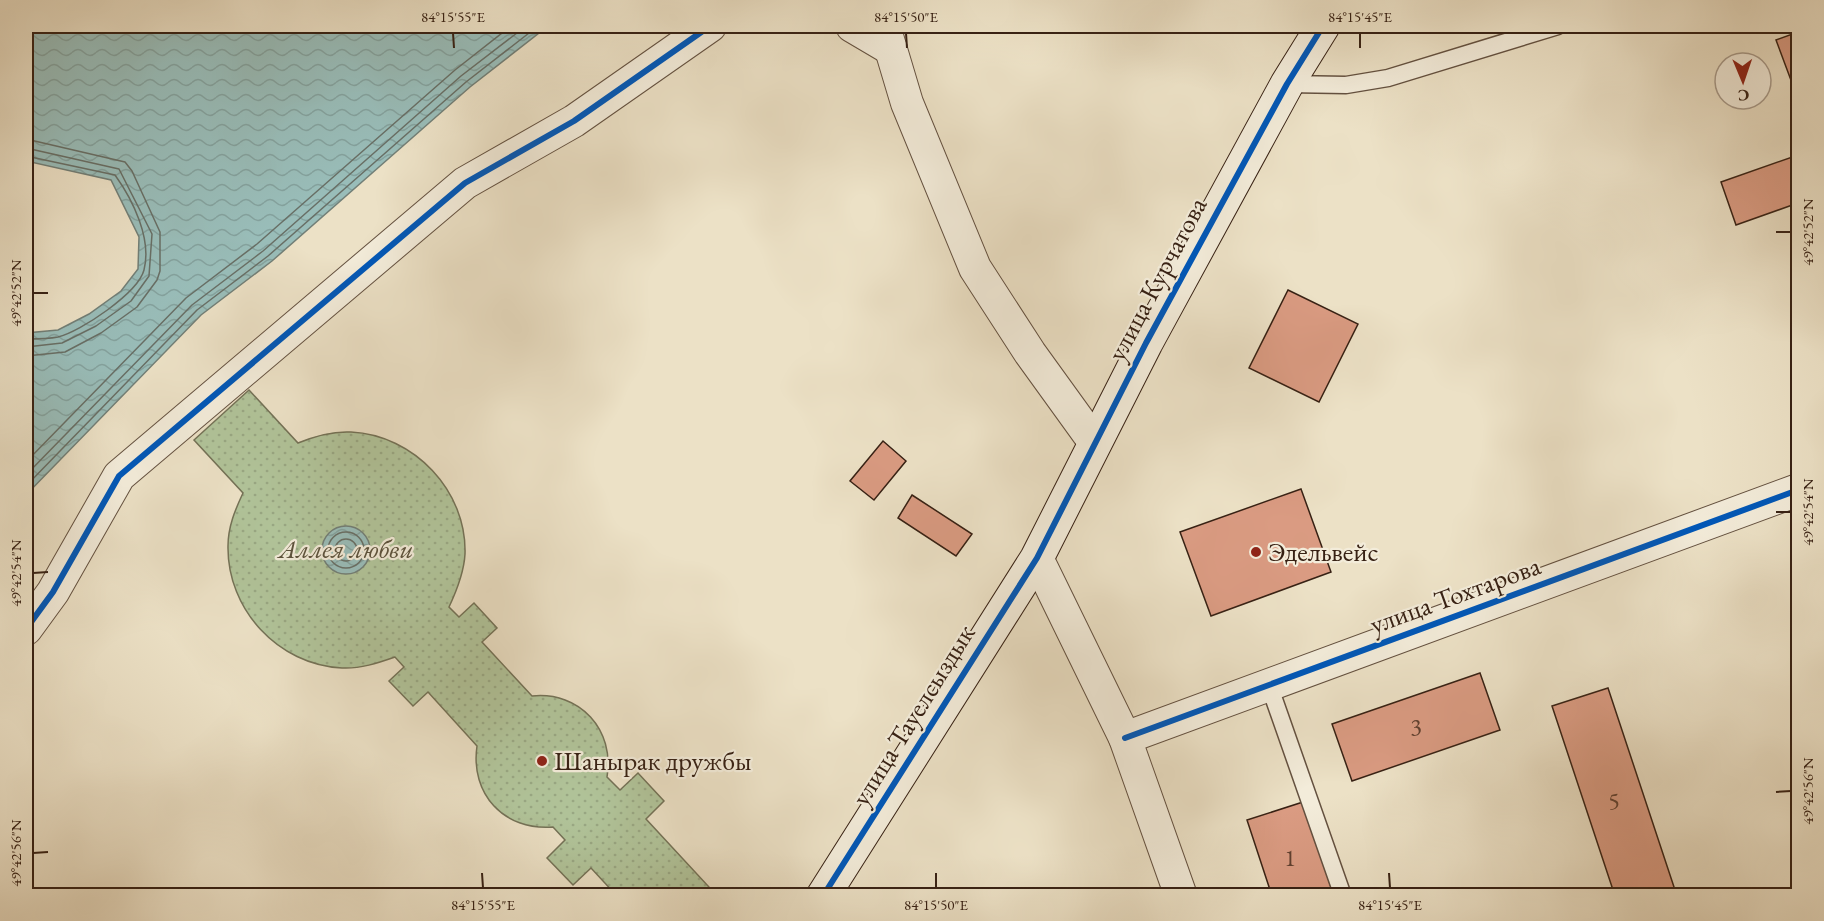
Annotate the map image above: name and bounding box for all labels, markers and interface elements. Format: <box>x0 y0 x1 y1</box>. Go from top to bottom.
text: 84°15'55"E <box>421 7 486 26</box>
text: 84°15'50"E <box>874 7 939 26</box>
text: 84°15'45"E <box>1328 7 1393 26</box>
north arrow <box>1713 51 1773 111</box>
text: С <box>1737 85 1750 106</box>
street label: улица Курчатова <box>1099 191 1215 367</box>
text: 49°42'52"N <box>1798 198 1817 266</box>
text: 49°42'52"N <box>6 259 25 327</box>
text: 49°42'54"N <box>1798 478 1817 546</box>
park label: Аллея любви <box>277 531 413 566</box>
place label: Эдельвейс <box>1268 534 1378 569</box>
text: 49°42'54"N <box>6 539 25 607</box>
marker: Эдельвейс <box>1249 545 1263 559</box>
street label: улица Тохтарова <box>1365 547 1545 642</box>
street label: улица Тауелсыздык <box>843 617 982 812</box>
house number: 3 <box>1410 711 1422 742</box>
place label: Шанырак дружбы <box>554 743 751 778</box>
marker: Шанырак дружбы <box>535 754 549 768</box>
text: 49°42'56"N <box>1798 757 1817 825</box>
house number: 5 <box>1608 785 1620 816</box>
text: 49°42'56"N <box>6 819 25 887</box>
house number: 1 <box>1284 842 1296 873</box>
text: 84°15'55"E <box>451 895 516 914</box>
text: 84°15'50"E <box>904 895 969 914</box>
text: 84°15'45"E <box>1358 895 1423 914</box>

